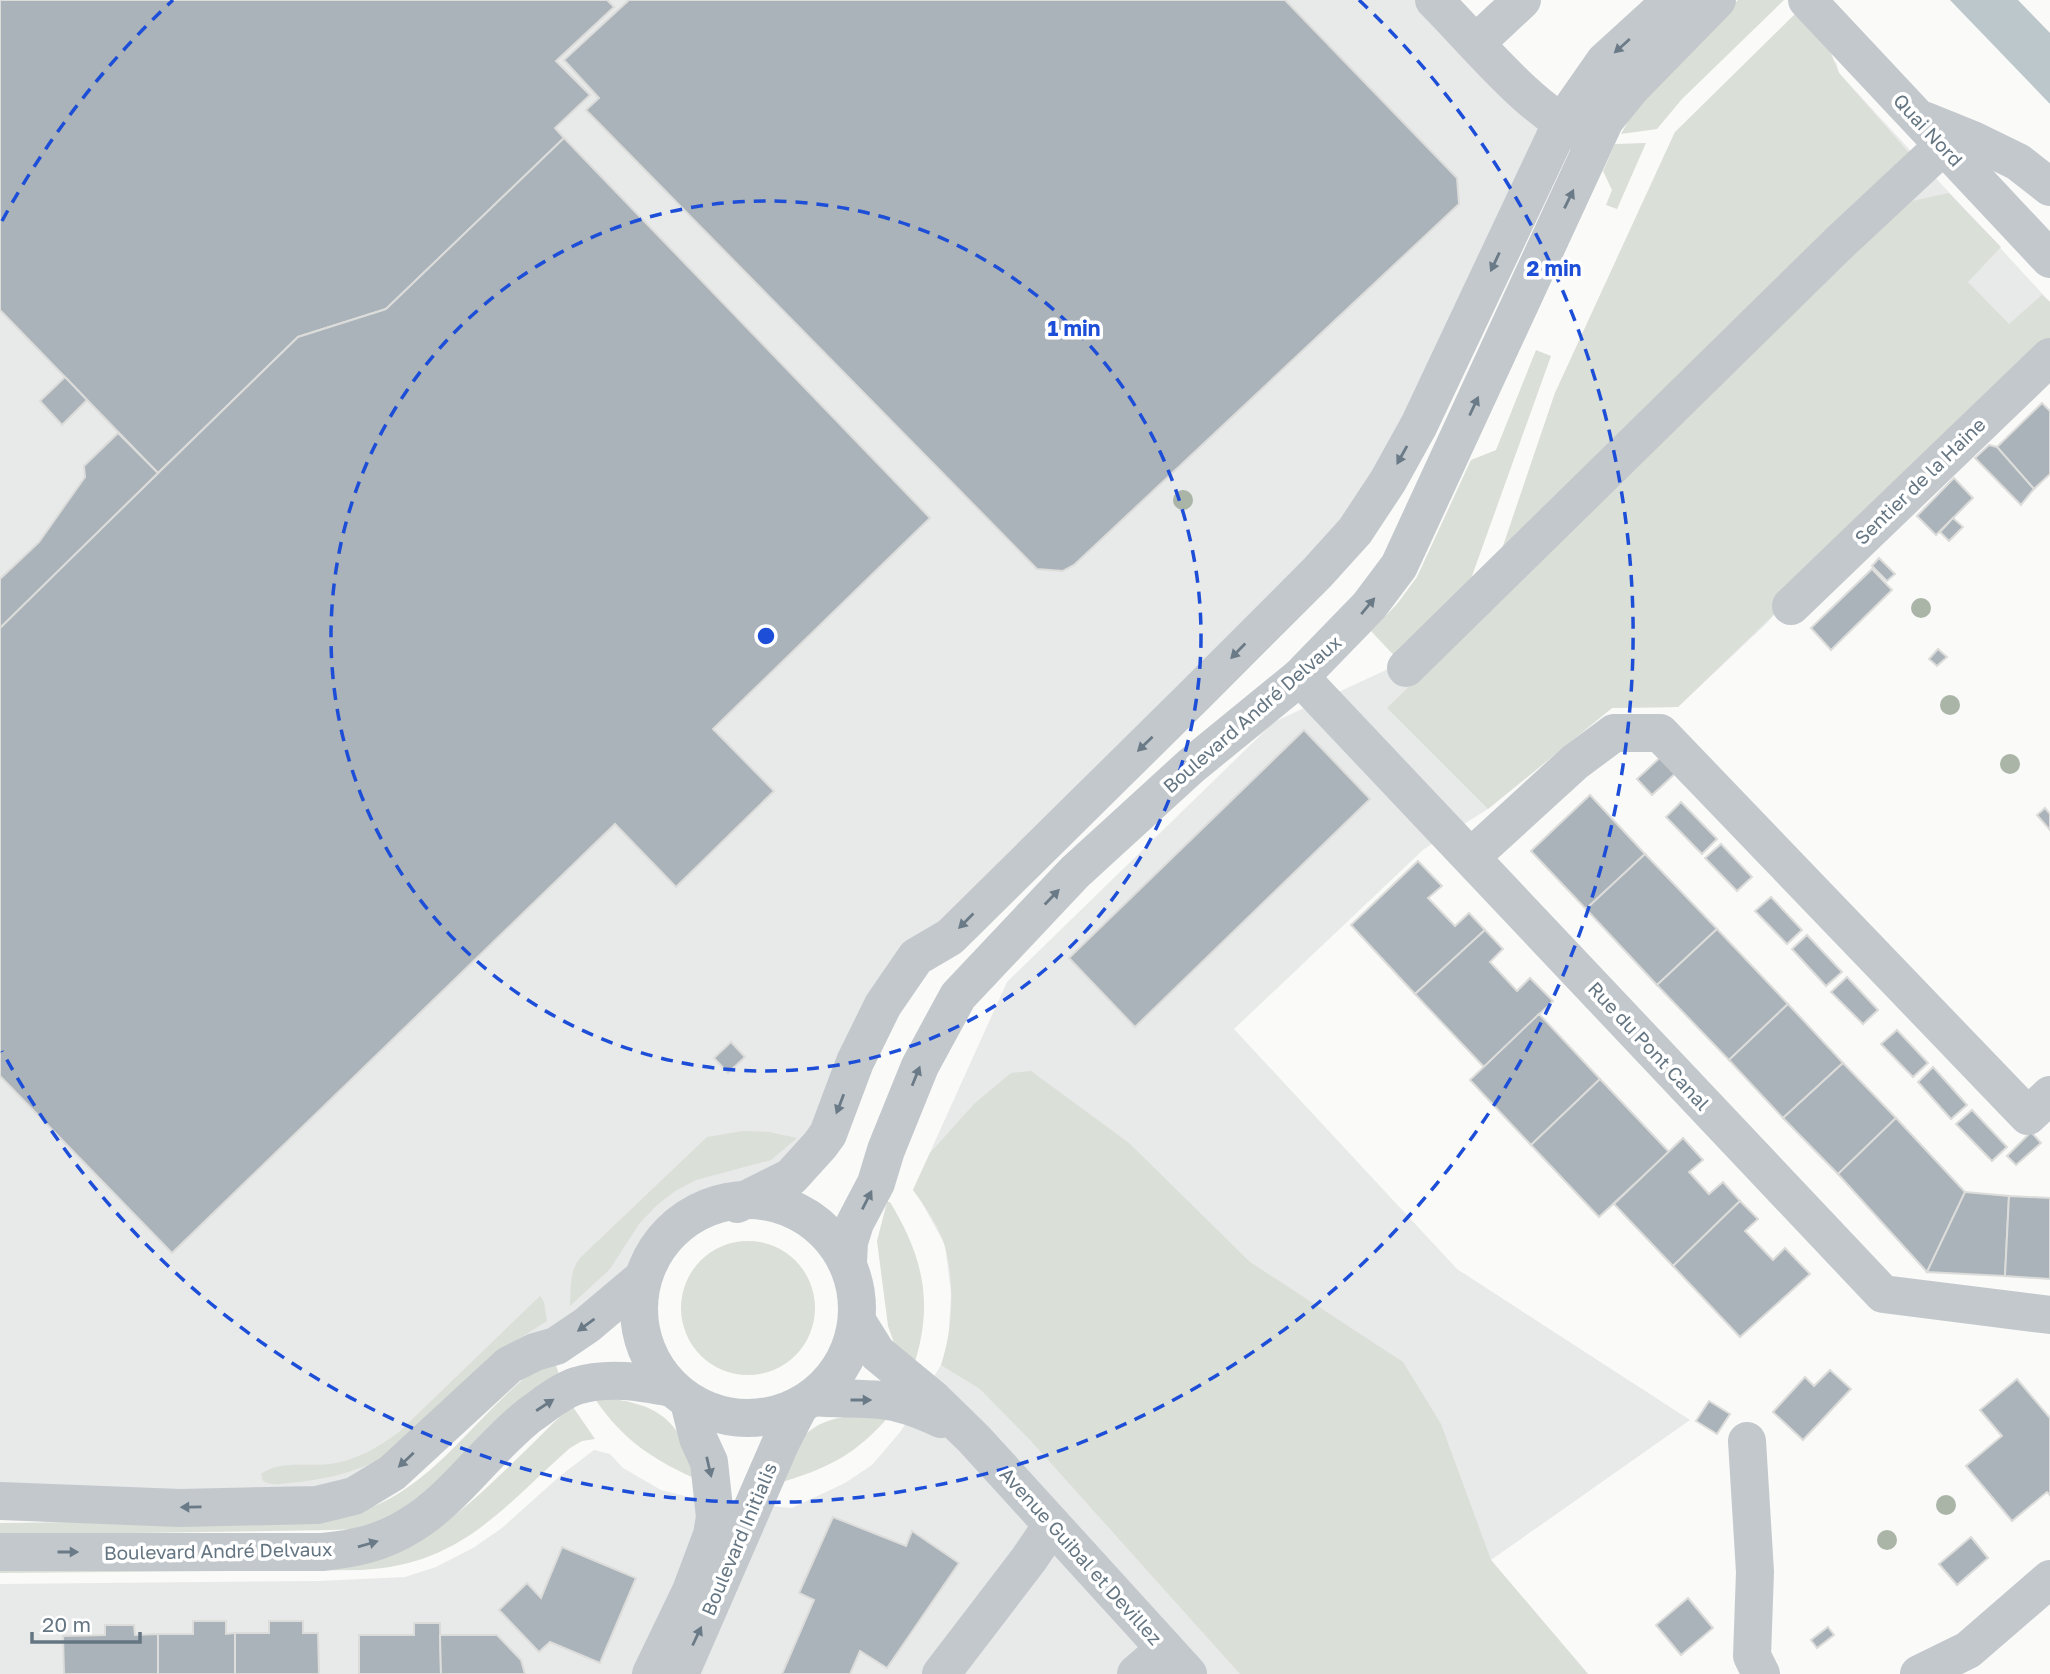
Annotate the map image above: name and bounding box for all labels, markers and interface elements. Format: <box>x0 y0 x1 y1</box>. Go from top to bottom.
one-way arrow <box>1613 38 1631 54</box>
street label: Quai Nord <box>1889 89 1968 171</box>
one-way arrow <box>1563 189 1575 209</box>
one-way arrow <box>1490 252 1501 272</box>
text: 2 min <box>1527 255 1581 281</box>
text: 1 min <box>1048 315 1100 341</box>
one-way arrow <box>1468 396 1480 416</box>
street label: Sentier de la Haine <box>1850 412 1990 549</box>
one-way arrow <box>1396 445 1408 464</box>
one-way arrow <box>1360 597 1375 614</box>
centre of rings <box>754 624 778 648</box>
street label: Boulevard André Delvaux <box>1158 630 1345 797</box>
one-way arrow <box>1229 643 1246 660</box>
one-way arrow <box>1137 735 1154 752</box>
one-way arrow <box>1044 888 1061 905</box>
one-way arrow <box>958 912 975 928</box>
street label: Rue du Pont Canal <box>1584 977 1715 1115</box>
one-way arrow <box>911 1065 922 1086</box>
one-way arrow <box>834 1094 845 1115</box>
one-way arrow <box>862 1190 873 1210</box>
one-way arrow <box>577 1318 595 1332</box>
one-way arrow <box>850 1394 872 1406</box>
one-way arrow <box>535 1398 555 1411</box>
one-way arrow <box>397 1452 415 1468</box>
one-way arrow <box>704 1456 715 1478</box>
street label: Boulevard Initialis <box>696 1459 781 1619</box>
street label: Avenue Guibal et Devillez <box>996 1462 1167 1649</box>
one-way arrow <box>180 1502 202 1513</box>
street label: Boulevard André Delvaux <box>104 1537 332 1564</box>
one-way arrow <box>358 1538 379 1548</box>
one-way arrow <box>57 1546 79 1558</box>
scale bar <box>32 1600 140 1644</box>
text: 20 m <box>42 1611 91 1637</box>
one-way arrow <box>691 1626 703 1646</box>

